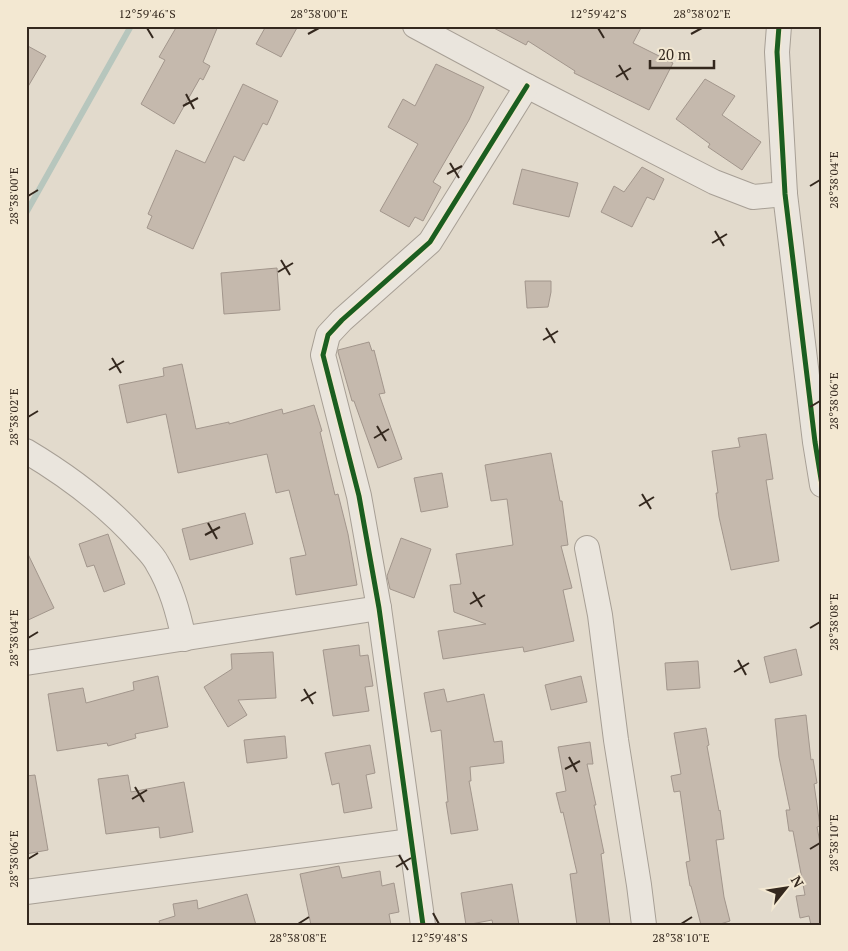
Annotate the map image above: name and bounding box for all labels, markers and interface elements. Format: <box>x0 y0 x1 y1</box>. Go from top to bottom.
text: 12°59'46"S <box>118 6 176 21</box>
text: 28°38'00"E <box>290 6 348 21</box>
text: 12°59'42"S <box>569 6 627 21</box>
text: 28°38'02"E <box>673 6 731 21</box>
scale bar <box>650 38 714 70</box>
text: 20 m <box>658 44 691 64</box>
text: 28°38'04"E <box>826 151 841 209</box>
text: 28°38'00"E <box>6 167 21 225</box>
text: 28°38'06"E <box>826 372 841 430</box>
text: 28°38'02"E <box>6 388 21 446</box>
text: 28°38'08"E <box>826 593 841 651</box>
text: 28°38'04"E <box>6 609 21 667</box>
text: 28°38'10"E <box>826 814 841 872</box>
text: 28°38'06"E <box>6 830 21 888</box>
north arrow <box>760 864 810 914</box>
text: N <box>787 872 809 891</box>
text: 28°38'08"E <box>269 930 327 945</box>
text: 12°59'48"S <box>410 930 468 945</box>
text: 28°38'10"E <box>652 930 710 945</box>

